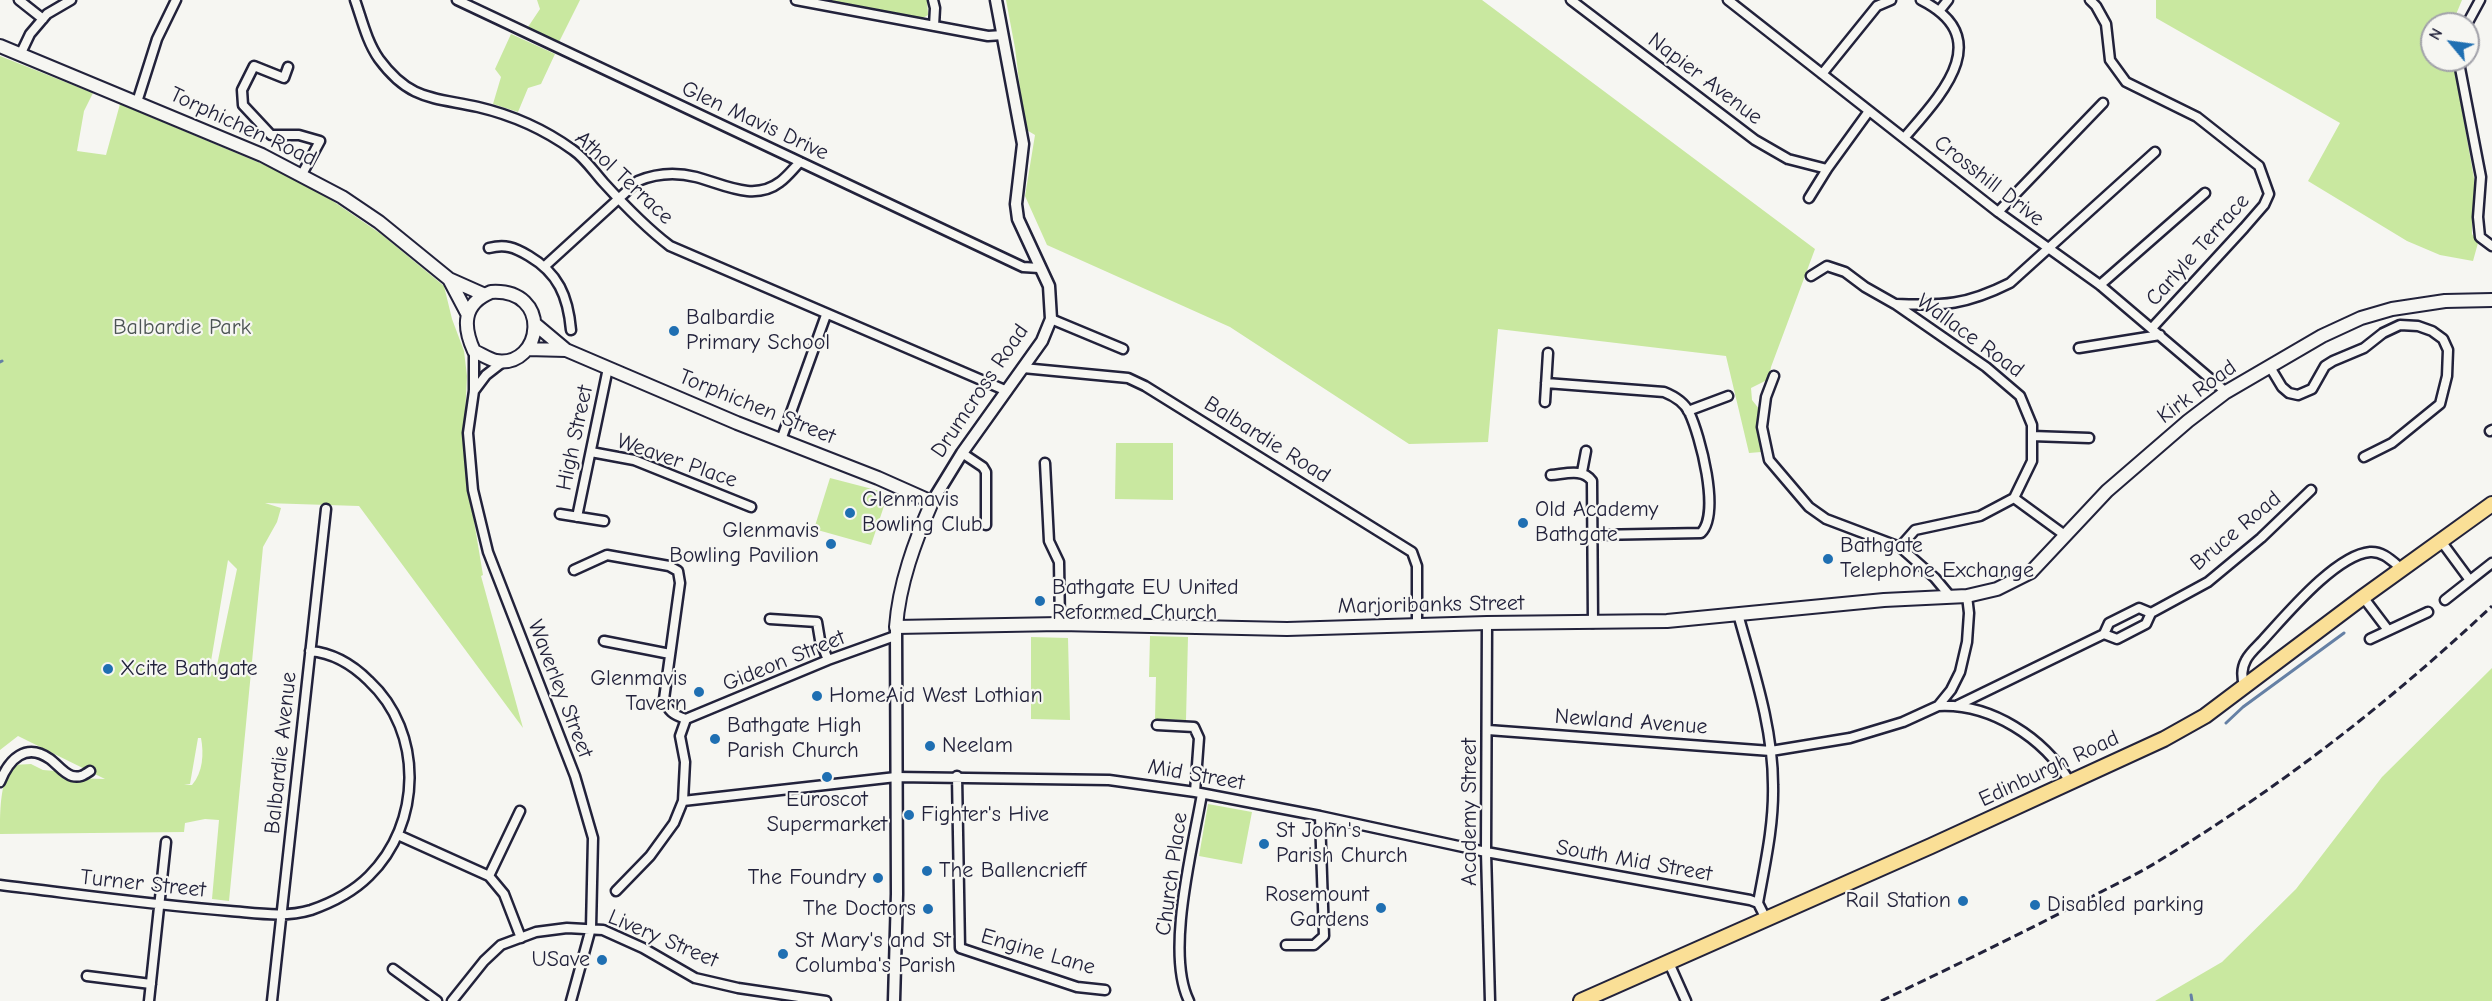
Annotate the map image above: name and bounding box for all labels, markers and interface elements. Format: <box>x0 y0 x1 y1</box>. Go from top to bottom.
north arrow <box>2420 12 2480 72</box>
text: N <box>2426 25 2446 43</box>
street label: Napier Avenue <box>1643 27 1767 131</box>
street label: Glen Mavis Drive <box>677 75 833 167</box>
street label: Torphichen Road <box>166 82 320 172</box>
street label: Athol Terrace <box>569 126 679 230</box>
street label: Crosshill Drive <box>1929 130 2049 232</box>
street label: Carlyle Terrace <box>2141 188 2255 312</box>
street label: Wallace Road <box>1911 288 2029 384</box>
place label: Balbardie Primary School <box>686 305 830 356</box>
park label: Balbardie Park <box>113 315 251 341</box>
street label: Drumcross Road <box>926 319 1034 463</box>
marker: Balbardie Primary School <box>667 324 681 338</box>
street label: Kirk Road <box>2152 354 2242 430</box>
street label: Torphichen Street <box>675 364 839 450</box>
street label: High Street <box>551 383 599 493</box>
street label: Balbardie Road <box>1199 391 1335 489</box>
street label: Weaver Place <box>613 428 741 494</box>
street label: Bruce Road <box>2185 486 2287 576</box>
place label: Glenmavis Bowling Club <box>862 487 983 538</box>
place label: Old Academy Bathgate <box>1535 497 1658 548</box>
marker: Glenmavis Bowling Club <box>843 506 857 520</box>
marker: Old Academy Bathgate <box>1516 516 1530 530</box>
place label: Glenmavis Bowling Pavilion <box>669 518 819 570</box>
place label: Bathgate Telephone Exchange <box>1840 533 2034 584</box>
marker: Glenmavis Bowling Pavilion <box>824 537 838 551</box>
marker: Bathgate Telephone Exchange <box>1821 552 1835 566</box>
place label: Bathgate EU United Reformed Church <box>1052 575 1239 626</box>
street label: Marjoribanks Street <box>1337 590 1525 620</box>
marker: Bathgate EU United Reformed Church <box>1033 594 1047 608</box>
street label: Waverley Street <box>522 616 598 762</box>
street label: Gideon Street <box>719 624 849 698</box>
place label: Xcite Bathgate <box>120 656 257 682</box>
marker: Xcite Bathgate <box>101 662 115 676</box>
place label: Glenmavis Tavern <box>590 666 687 718</box>
street label: Balbardie Avenue <box>259 671 303 835</box>
place label: HomeAid West Lothian <box>829 683 1043 709</box>
marker: Glenmavis Tavern <box>692 685 706 699</box>
marker: HomeAid West Lothian <box>810 689 824 703</box>
street label: Newland Avenue <box>1554 703 1708 741</box>
place label: Bathgate High Parish Church <box>727 713 861 764</box>
street label: Edinburgh Road <box>1975 725 2123 813</box>
marker: Bathgate High Parish Church <box>708 732 722 746</box>
place label: Neelam <box>942 733 1013 759</box>
street label: Academy Street <box>1457 738 1483 886</box>
marker: Neelam <box>923 739 937 753</box>
street label: Mid Street <box>1146 754 1246 796</box>
marker: Euroscot Supermarket <box>820 770 834 784</box>
place label: Euroscot Supermarket <box>767 787 887 838</box>
place label: Fighter's Hive <box>921 802 1049 828</box>
marker: Fighter's Hive <box>902 808 916 822</box>
street label: Church Place <box>1150 811 1194 937</box>
place label: St John's Parish Church <box>1276 818 1408 870</box>
street label: South Mid Street <box>1554 834 1714 888</box>
marker: St John's Parish Church <box>1257 837 1271 851</box>
place label: The Ballencrieff <box>939 858 1086 884</box>
street label: Turner Street <box>79 864 207 904</box>
marker: The Ballencrieff <box>920 864 934 878</box>
place label: The Foundry <box>748 865 866 891</box>
marker: The Foundry <box>871 871 885 885</box>
place label: Rosemount Gardens <box>1265 882 1369 933</box>
place label: Rail Station <box>1845 888 1951 914</box>
place label: Disabled parking <box>2047 892 2204 918</box>
marker: Rail Station <box>1956 894 1970 908</box>
place label: The Doctors <box>803 896 916 922</box>
marker: Disabled parking <box>2028 898 2042 912</box>
marker: Rosemount Gardens <box>1374 901 1388 915</box>
marker: The Doctors <box>921 902 935 916</box>
street label: Livery Street <box>604 904 722 974</box>
street label: Engine Lane <box>978 923 1098 981</box>
place label: St Mary's and St Columba's Parish <box>795 928 956 980</box>
place label: USave <box>532 947 590 973</box>
marker: St Mary's and St Columba's Parish <box>776 947 790 961</box>
marker: USave <box>595 953 609 967</box>

